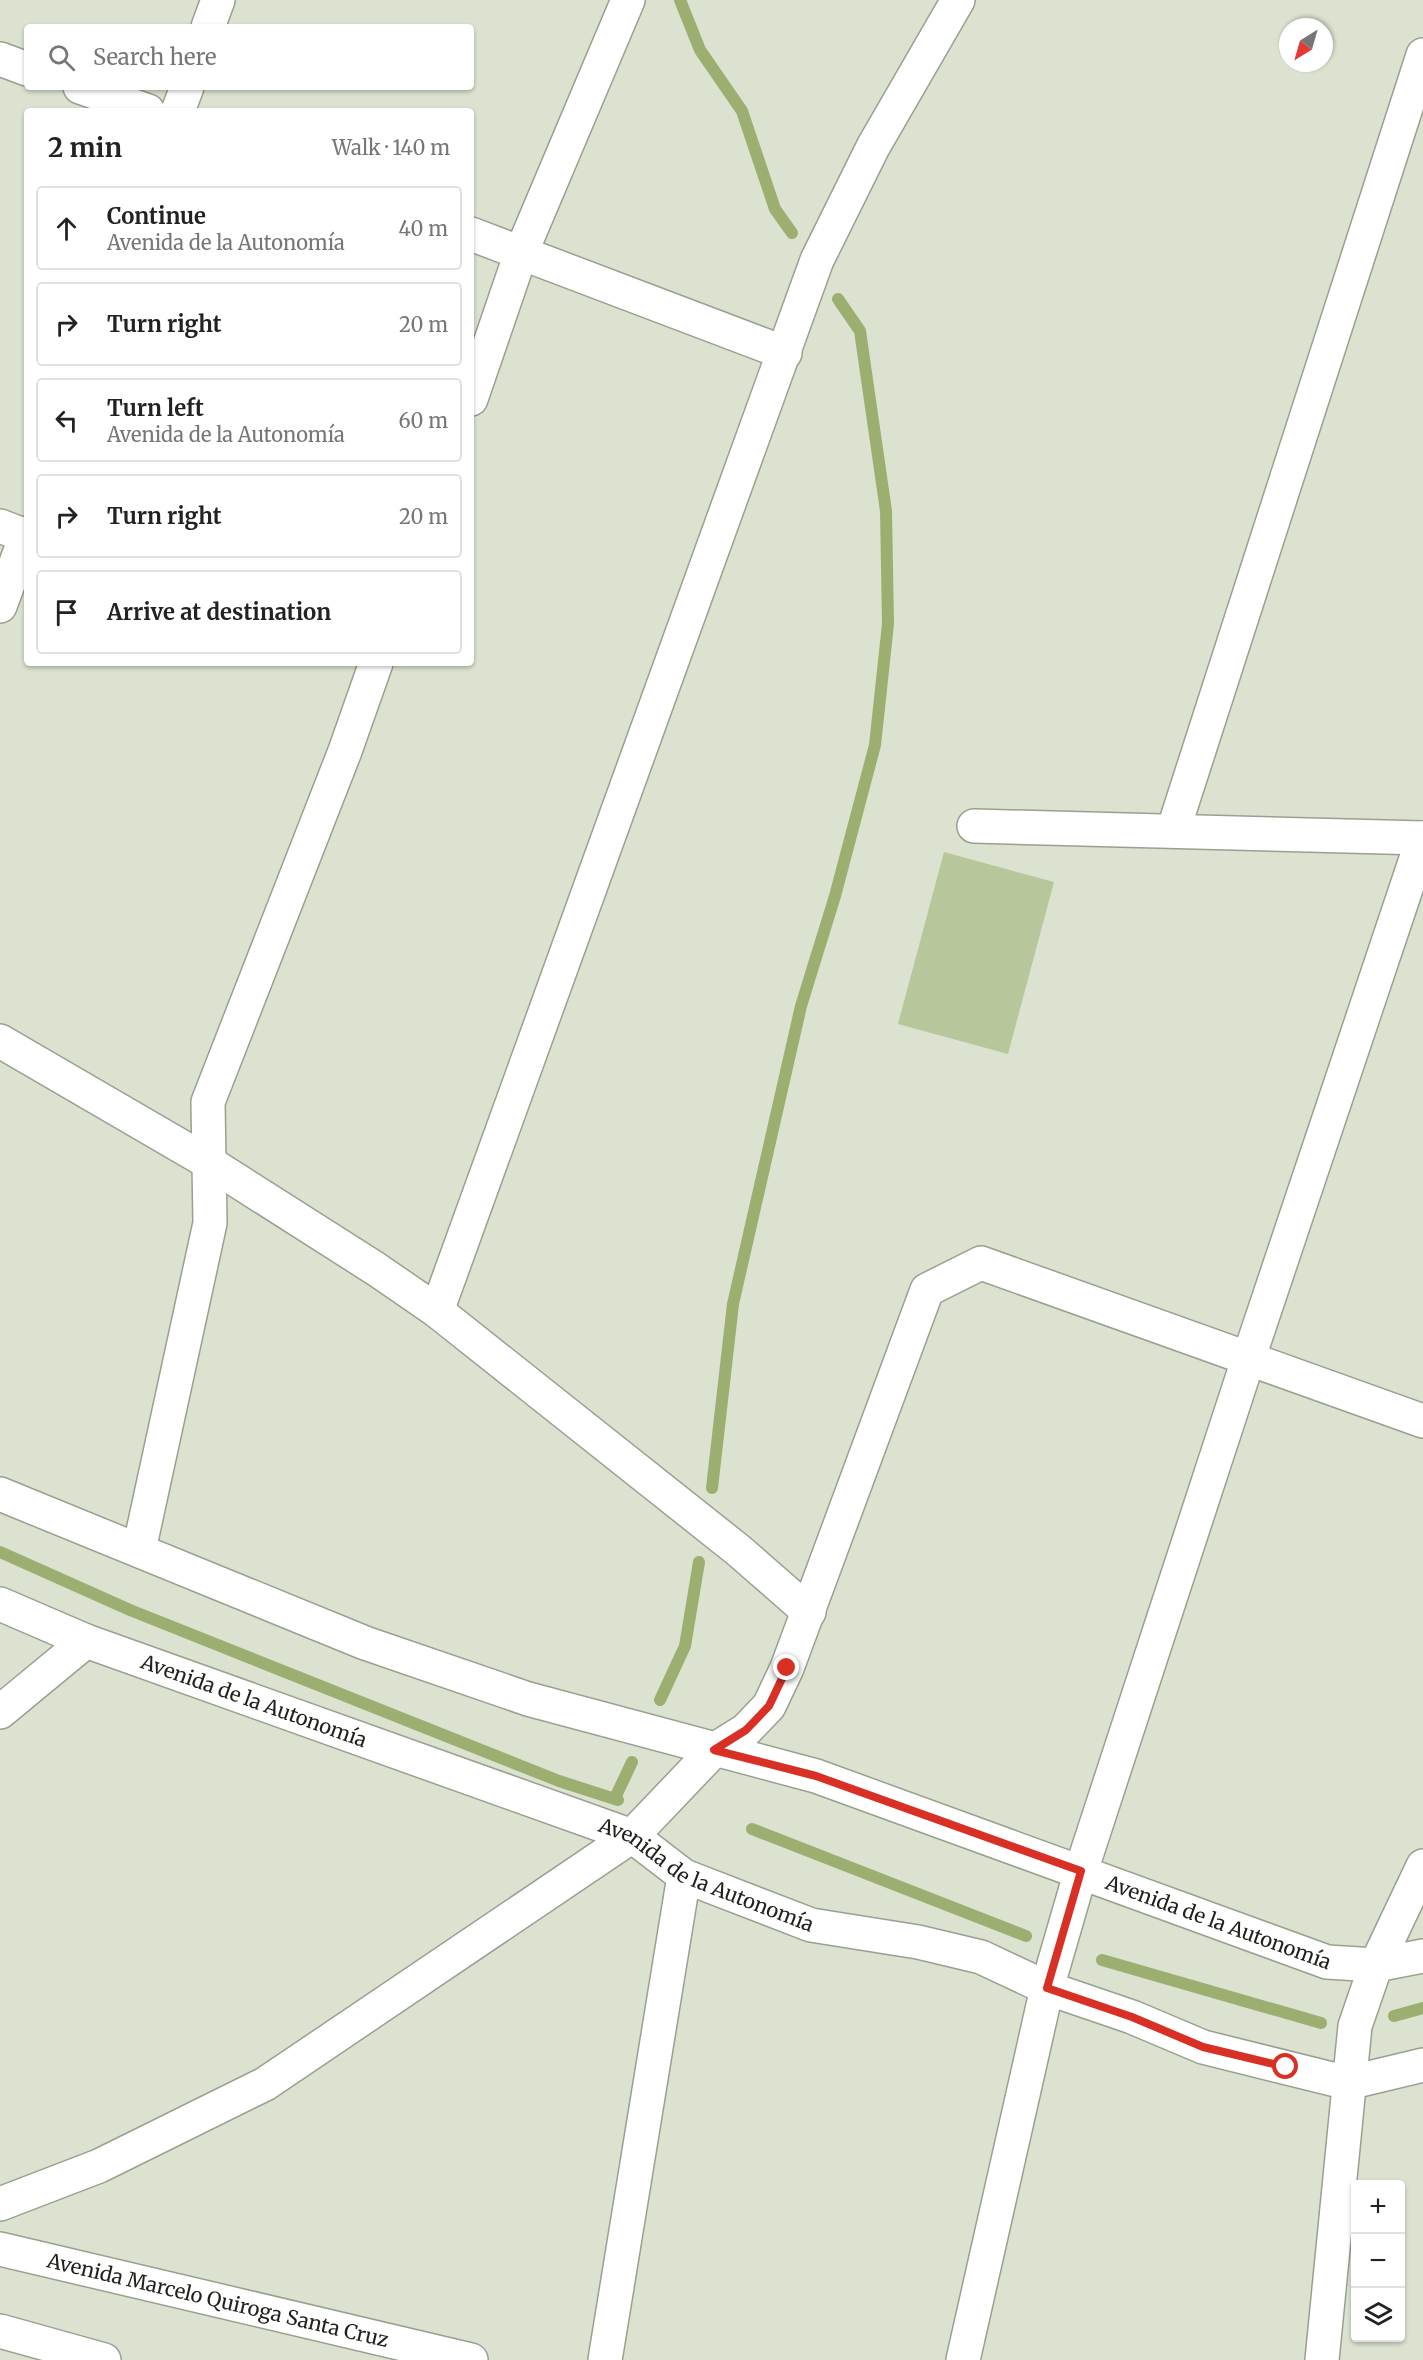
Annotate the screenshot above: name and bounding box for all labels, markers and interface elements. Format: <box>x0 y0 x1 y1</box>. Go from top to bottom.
north arrow <box>1279 18 1333 72</box>
search box <box>24 24 474 90</box>
icon: search <box>45 41 78 74</box>
text: Search here <box>93 43 216 71</box>
text: 2 min <box>48 131 122 164</box>
text: Walk · 140 m <box>332 135 450 160</box>
text: Continue <box>107 202 206 230</box>
icon: ahead <box>50 212 83 245</box>
text: 40 m <box>398 216 448 241</box>
text: Avenida de la Autonomía <box>107 230 345 255</box>
icon: right <box>50 308 83 341</box>
text: Turn right <box>107 310 221 338</box>
text: 20 m <box>399 312 448 337</box>
text: Turn left <box>107 394 204 422</box>
icon: left <box>50 404 83 437</box>
text: 60 m <box>398 408 448 433</box>
text: Avenida de la Autonomía <box>107 422 345 447</box>
icon: right <box>50 500 83 533</box>
text: Turn right <box>107 502 221 530</box>
text: 20 m <box>399 504 448 529</box>
icon: arrive <box>50 596 83 629</box>
text: Arrive at destination <box>107 598 331 626</box>
street label: Avenida de la Autonomía <box>137 1648 371 1752</box>
route end <box>773 1654 799 1680</box>
street label: Avenida de la Autonomía <box>595 1812 818 1937</box>
street label: Avenida de la Autonomía <box>1102 1869 1335 1975</box>
route start <box>1272 2053 1298 2079</box>
map controls <box>1351 2180 1405 2342</box>
button: + <box>1351 2180 1405 2234</box>
button: − <box>1351 2234 1405 2288</box>
street label: Avenida Marcelo Quiroga Santa Cruz <box>44 2247 391 2352</box>
button: layers <box>1351 2288 1405 2342</box>

